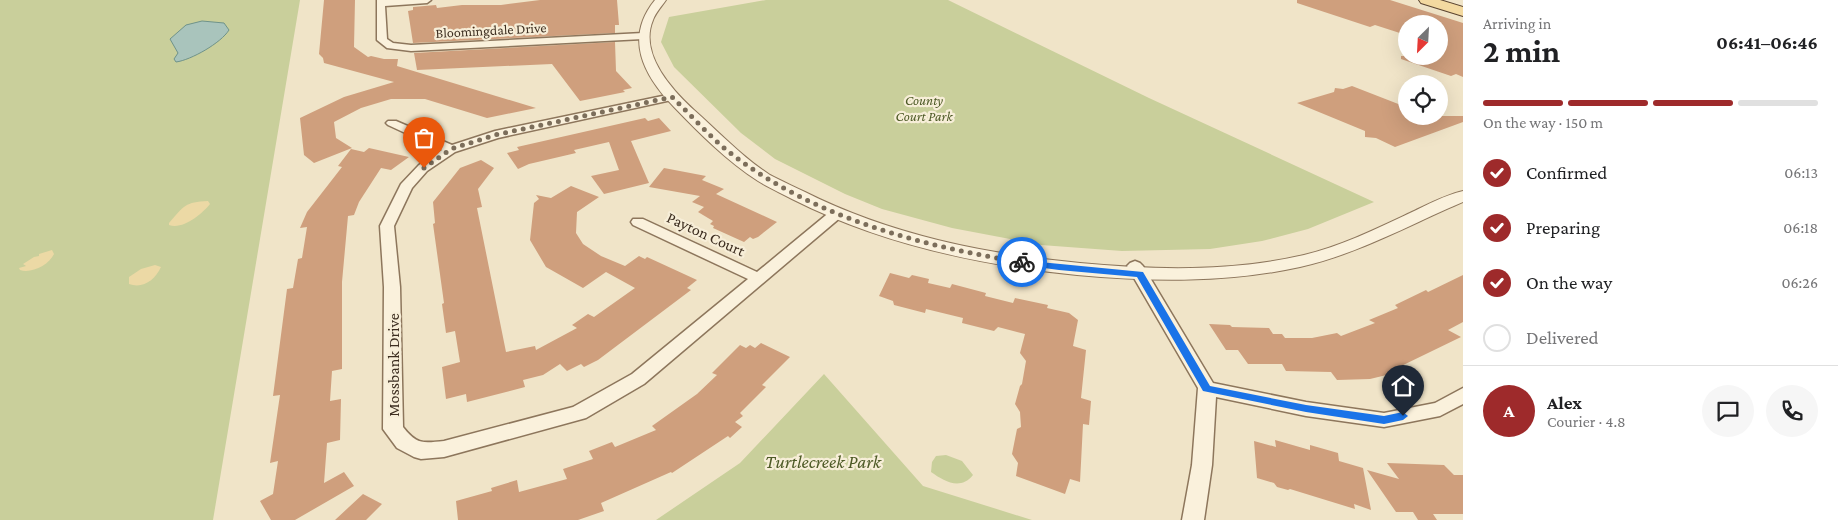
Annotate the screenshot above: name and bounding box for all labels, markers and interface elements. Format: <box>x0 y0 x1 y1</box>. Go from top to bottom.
north arrow <box>1398 15 1448 65</box>
map controls <box>1398 15 1448 125</box>
text: Arriving in <box>1483 15 1551 32</box>
street label: Bloomingdale Drive <box>435 19 547 41</box>
text: 06:41–06:46 <box>1716 32 1818 53</box>
text: 2 min <box>1483 33 1560 69</box>
button: locate <box>1398 75 1448 125</box>
park label: County Court Park <box>895 92 953 124</box>
text: On the way · 150 m <box>1483 114 1603 131</box>
pin <box>403 117 445 168</box>
icon: bag <box>410 124 438 152</box>
icon: check <box>1483 159 1511 187</box>
text: Confirmed <box>1526 162 1607 183</box>
text: 06:13 <box>1784 164 1818 181</box>
street label: Payton Court <box>664 209 748 261</box>
icon: check <box>1483 214 1511 242</box>
text: Preparing <box>1526 217 1600 238</box>
text: 06:18 <box>1783 219 1818 236</box>
courier <box>997 237 1047 287</box>
icon: bike <box>1008 248 1036 276</box>
icon: check <box>1483 269 1511 297</box>
text: On the way <box>1526 272 1612 293</box>
text: 06:26 <box>1781 274 1818 291</box>
street label: Mossbank Drive <box>385 313 402 417</box>
text: Delivered <box>1526 327 1599 348</box>
pin <box>1382 365 1424 416</box>
icon: home <box>1389 372 1417 400</box>
button: chat <box>1702 385 1754 437</box>
button: phone <box>1766 385 1818 437</box>
text: Alex <box>1547 392 1582 413</box>
text: A <box>1503 400 1515 421</box>
text: Courier · 4.8 <box>1547 413 1626 430</box>
park label: Turtlecreek Park <box>765 451 882 472</box>

